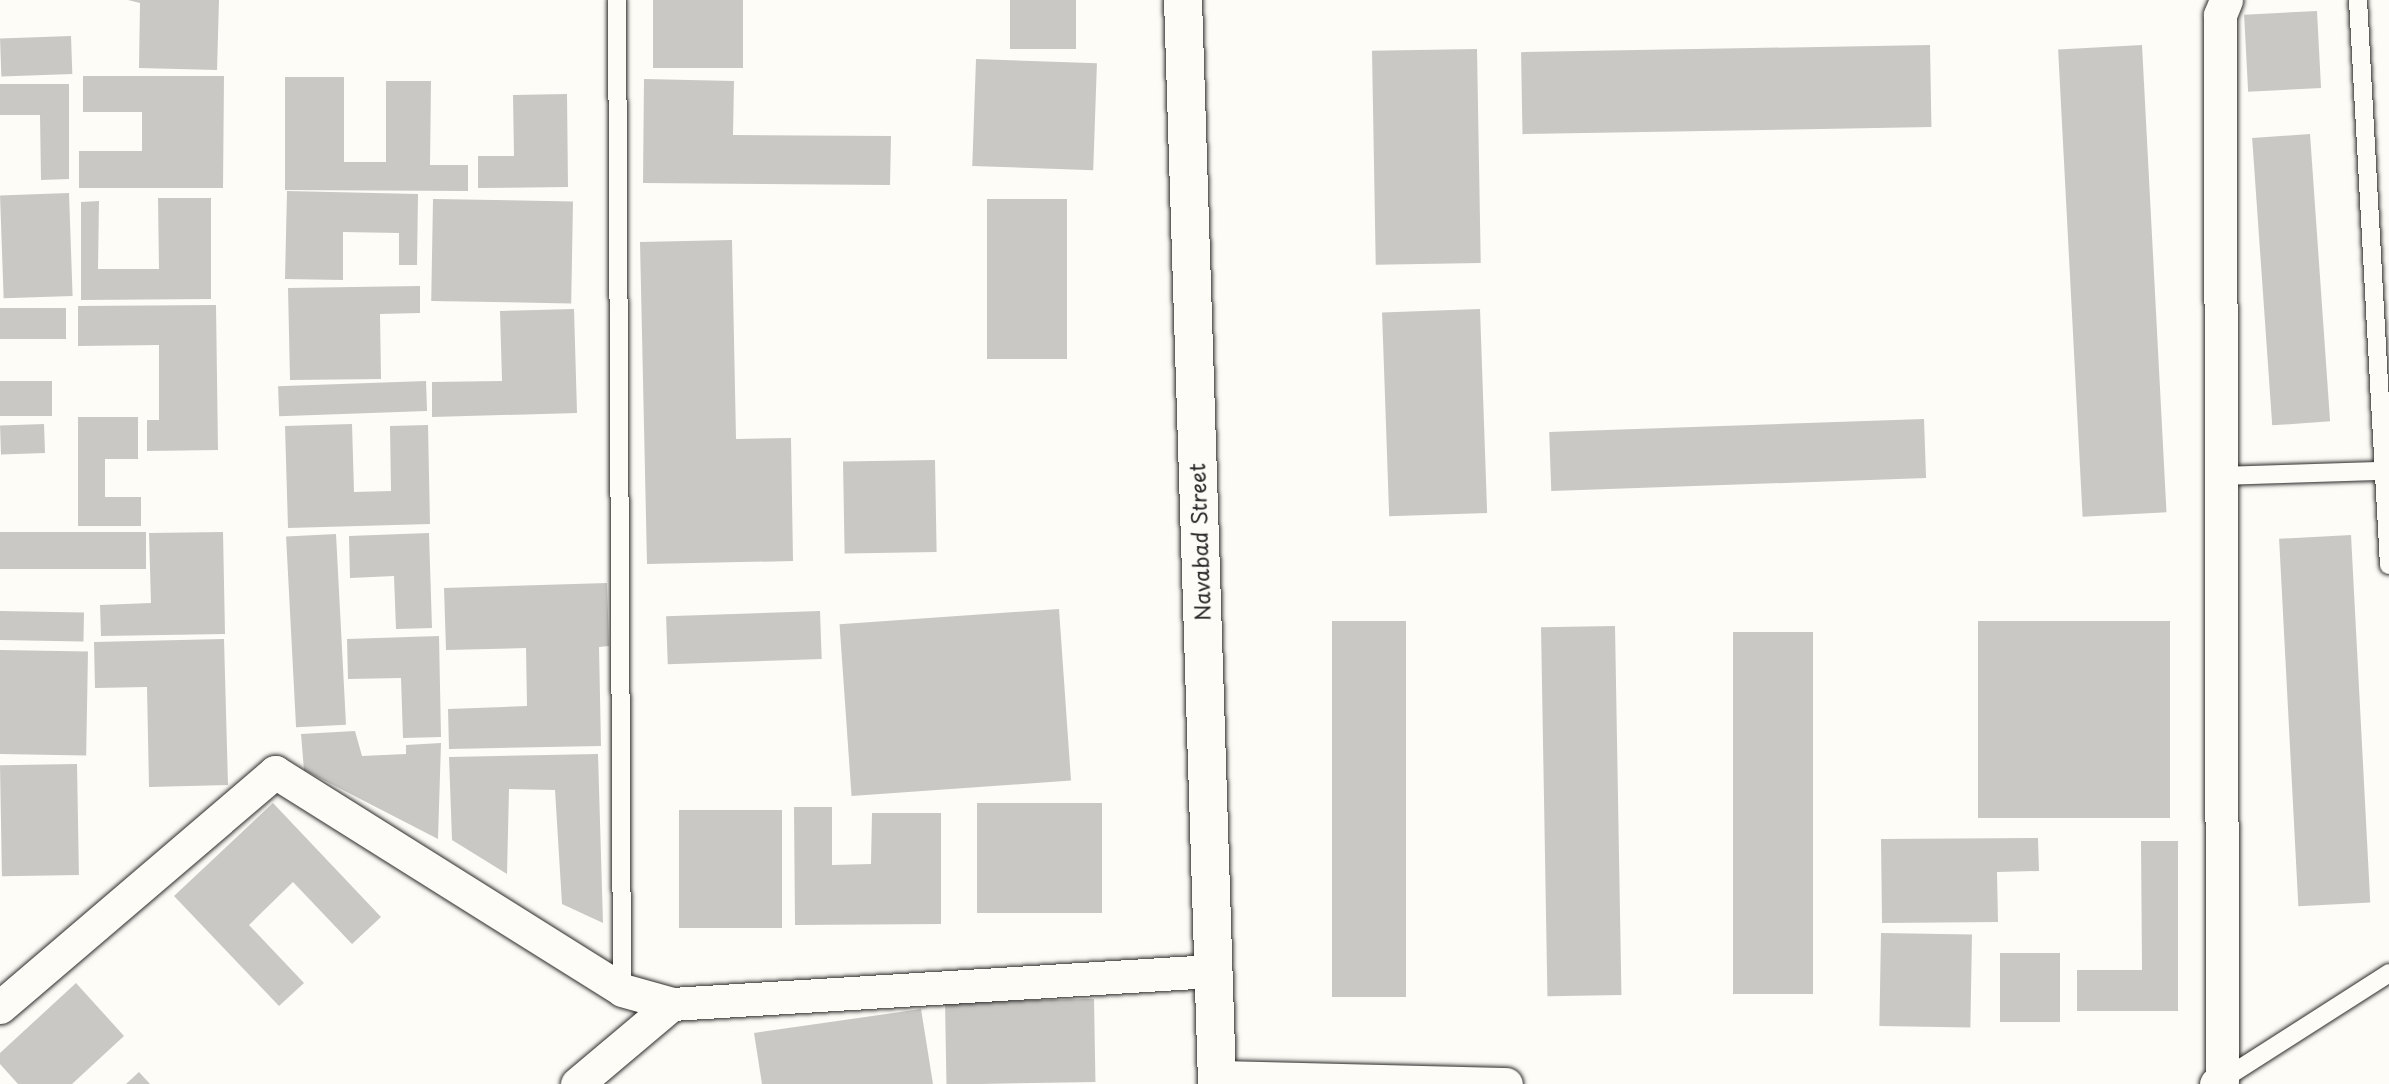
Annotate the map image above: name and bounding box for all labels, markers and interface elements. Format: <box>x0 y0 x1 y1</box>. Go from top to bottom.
street label: Navabad Street <box>1184 462 1214 622</box>

